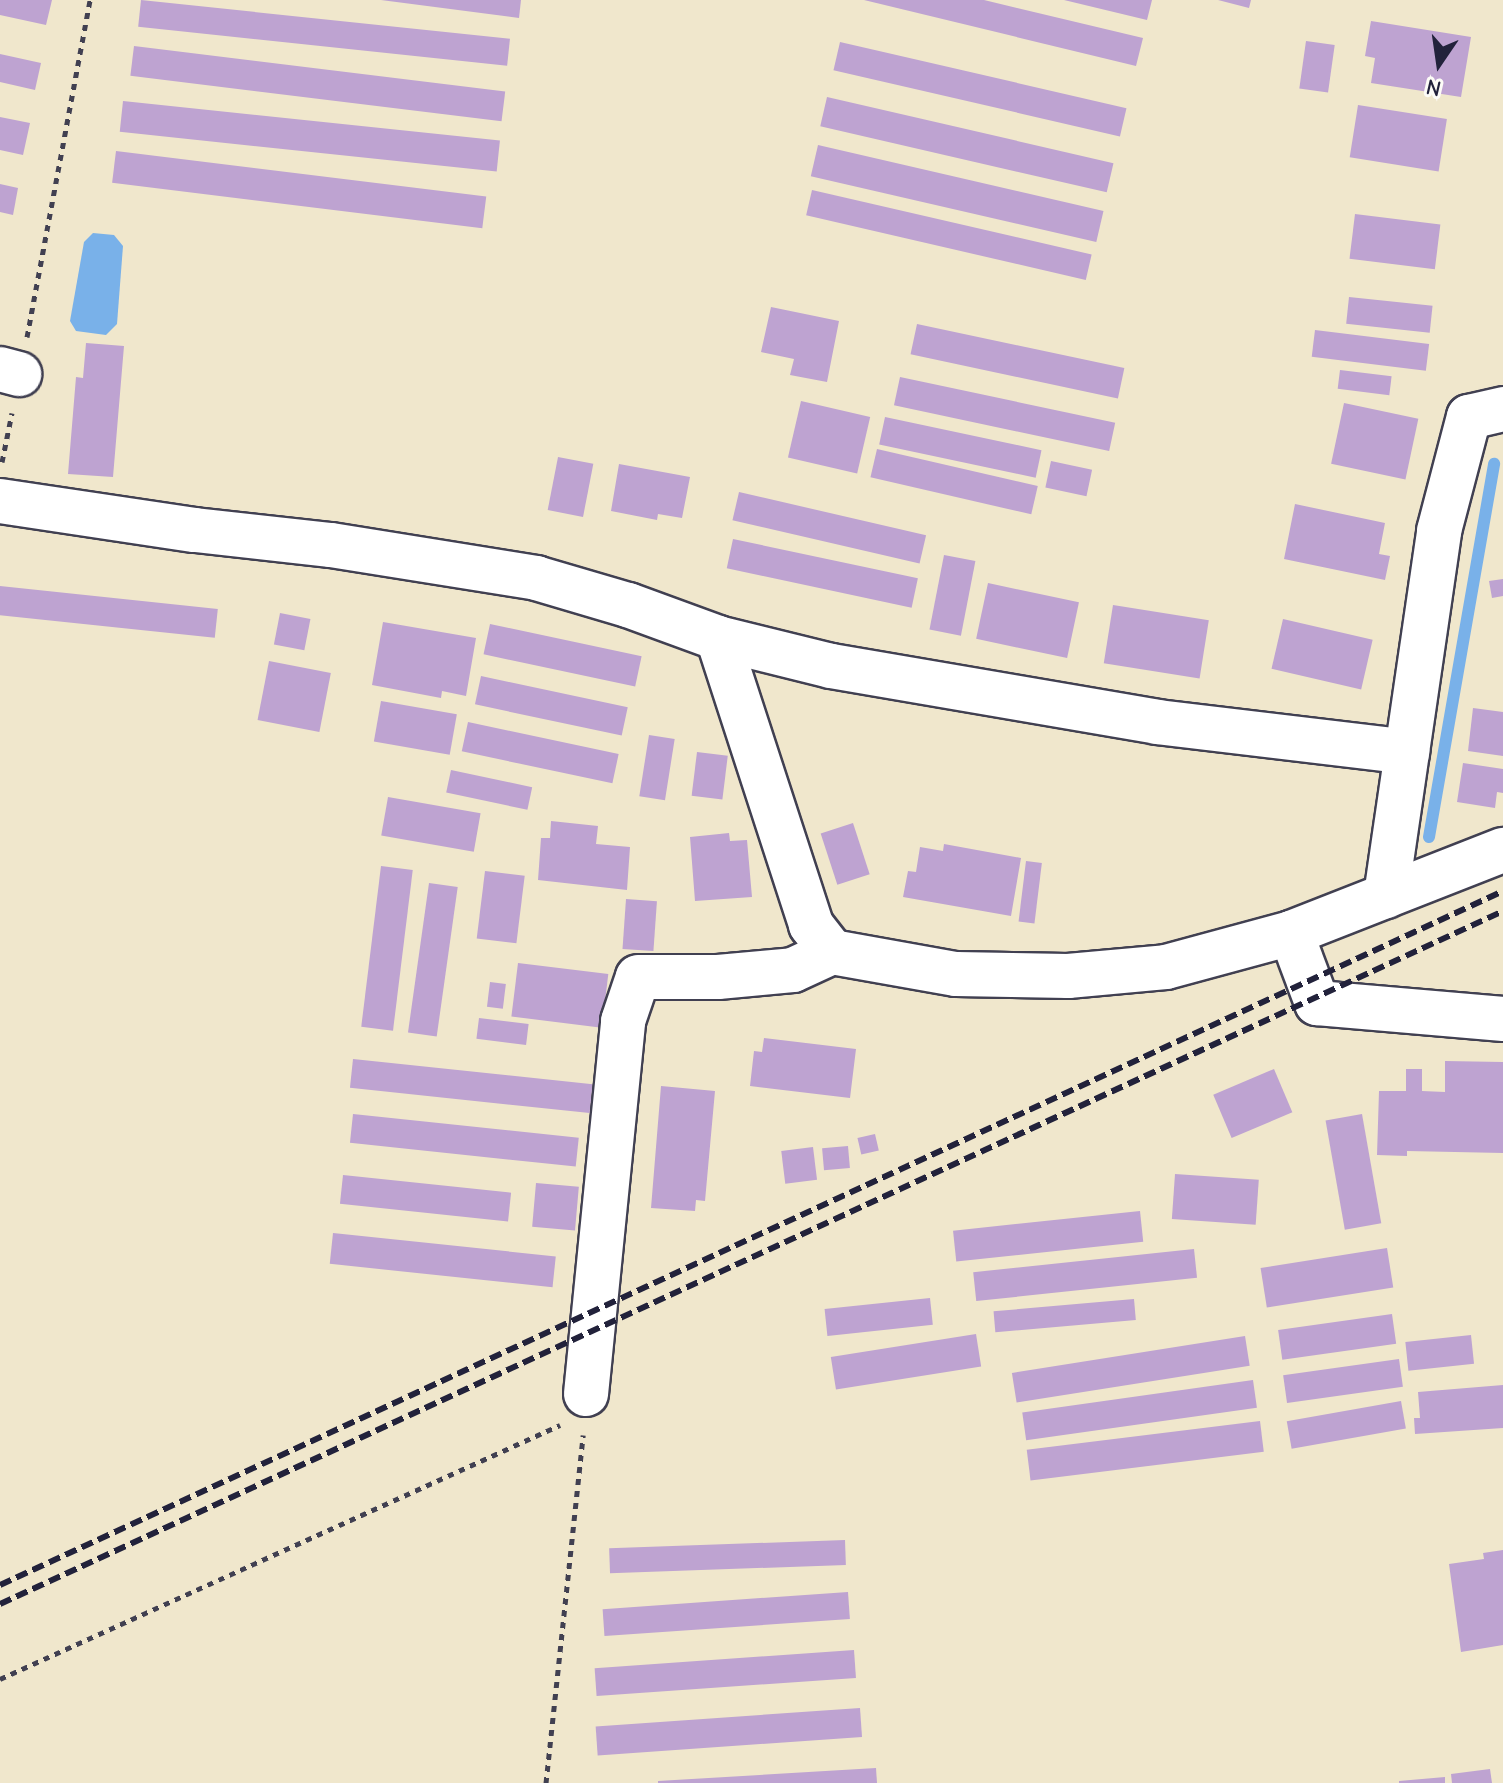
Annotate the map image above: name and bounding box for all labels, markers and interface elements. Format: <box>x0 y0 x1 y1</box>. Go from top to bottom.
north arrow <box>1399 24 1479 104</box>
text: N <box>1424 73 1444 102</box>

